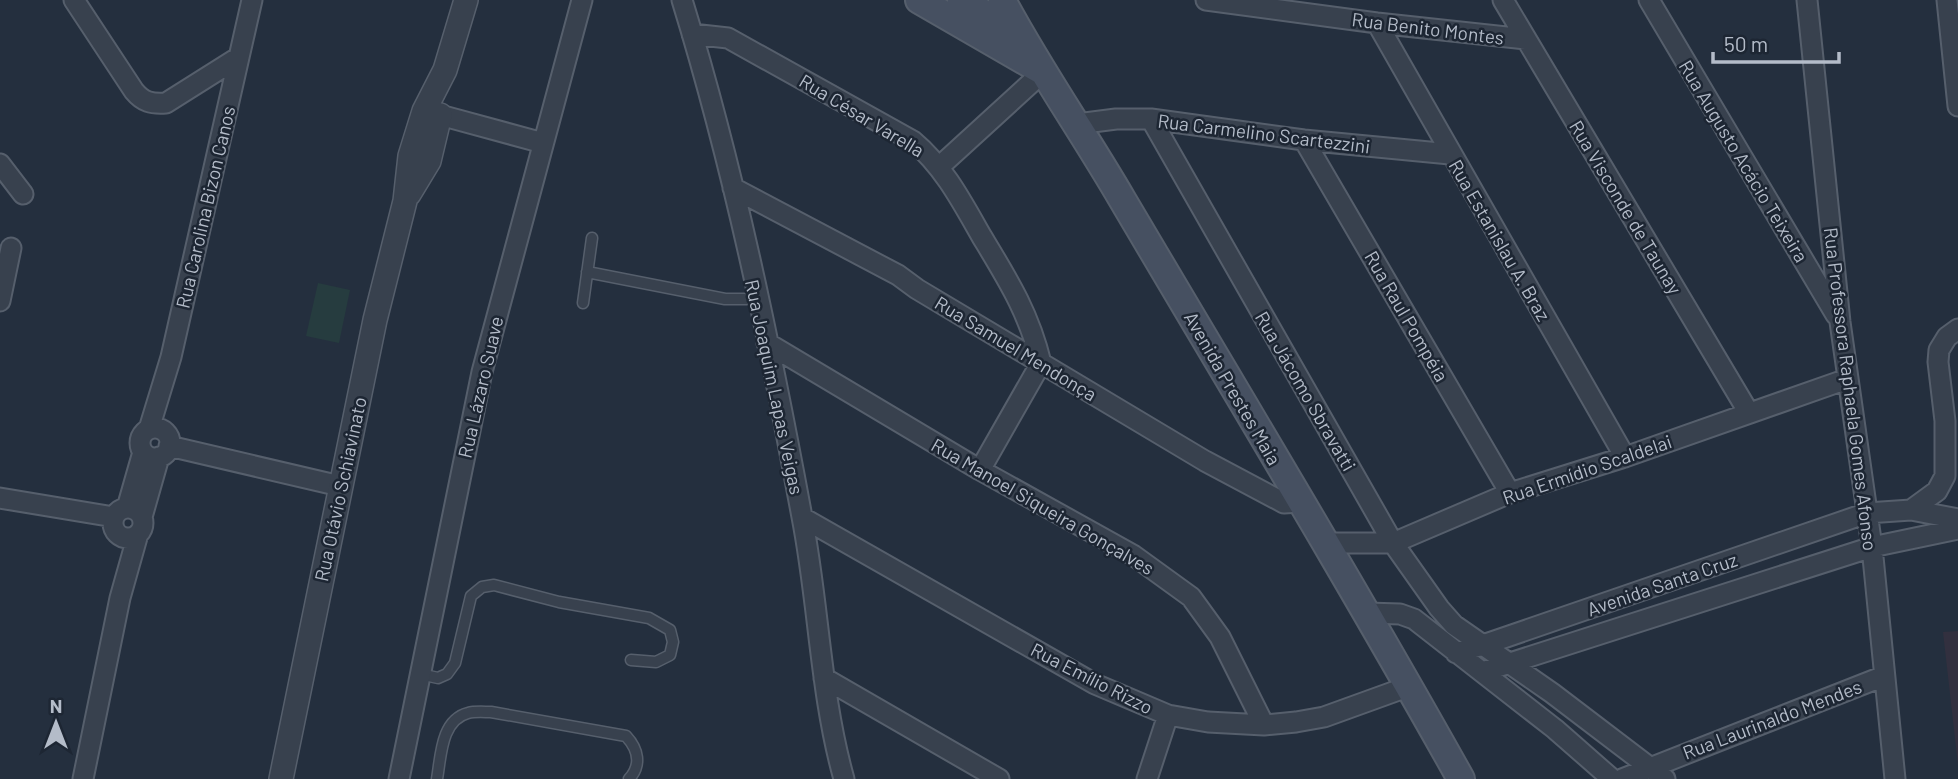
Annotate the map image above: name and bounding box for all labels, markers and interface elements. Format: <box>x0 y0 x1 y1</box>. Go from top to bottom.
street label: Rua Benito Montes <box>1351 7 1505 49</box>
scale bar <box>1713 21 1839 65</box>
text: 50 m <box>1724 31 1768 56</box>
street label: Rua Augusto Acácio Teixeira <box>1675 56 1813 266</box>
street label: Rua César Varella <box>795 69 929 161</box>
street label: Rua Carolina Bizon Canos <box>171 104 239 310</box>
street label: Rua Carmelino Scartezzini <box>1156 109 1372 157</box>
street label: Rua Visconde de Taunay <box>1565 116 1687 298</box>
street label: Rua Estanislau A. Braz <box>1444 155 1556 325</box>
street label: Rua Professora Raphaela Gomes Afonso <box>1820 226 1882 552</box>
street label: Rua Raul Pompéia <box>1360 247 1454 385</box>
street label: Rua Joaquim Lapas Veigas <box>741 277 809 497</box>
street label: Rua Samuel Mendonça <box>931 291 1101 405</box>
street label: Avenida Prestes Maia <box>1180 307 1286 469</box>
street label: Rua Jácomo Sbravatti <box>1251 307 1361 475</box>
street label: Rua Lázaro Suave <box>453 314 507 460</box>
street label: Rua Otávio Schiavinato <box>309 395 371 583</box>
street label: Rua Ermídio Scaldelai <box>1499 429 1675 509</box>
street label: Rua Manoel Siqueira Gonçalves <box>928 433 1158 579</box>
street label: Avenida Santa Cruz <box>1584 548 1740 620</box>
street label: Rua Emílio Rizzo <box>1027 637 1157 719</box>
street label: Rua Laurinaldo Mendes <box>1679 674 1865 764</box>
north arrow <box>21 688 91 758</box>
text: N <box>50 694 62 717</box>

